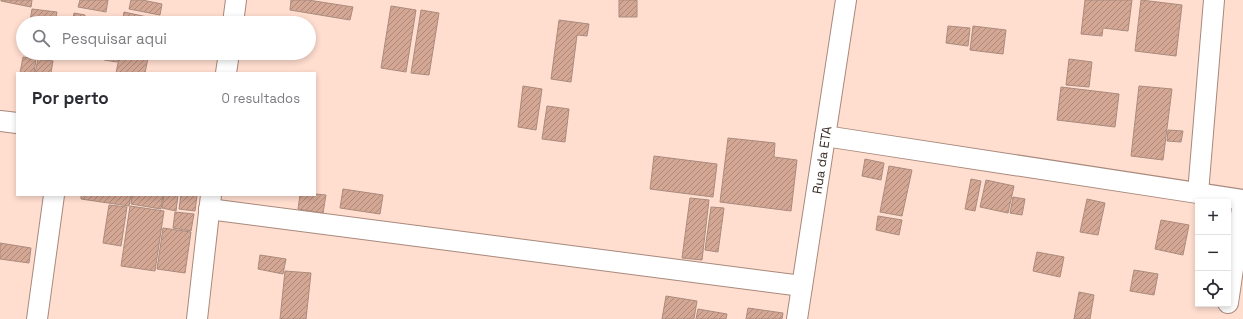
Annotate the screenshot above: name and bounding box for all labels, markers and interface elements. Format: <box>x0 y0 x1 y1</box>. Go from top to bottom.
search box <box>16 16 316 60</box>
icon: search <box>30 27 52 49</box>
text: Pesquisar aqui <box>62 29 167 48</box>
text: Por perto <box>32 87 109 109</box>
text: 0 resultados <box>221 90 300 107</box>
street label: Rua da ETA <box>808 125 836 195</box>
map controls <box>1195 199 1231 307</box>
button: + <box>1195 199 1231 235</box>
button: − <box>1195 235 1231 271</box>
button: locate <box>1195 271 1231 307</box>

